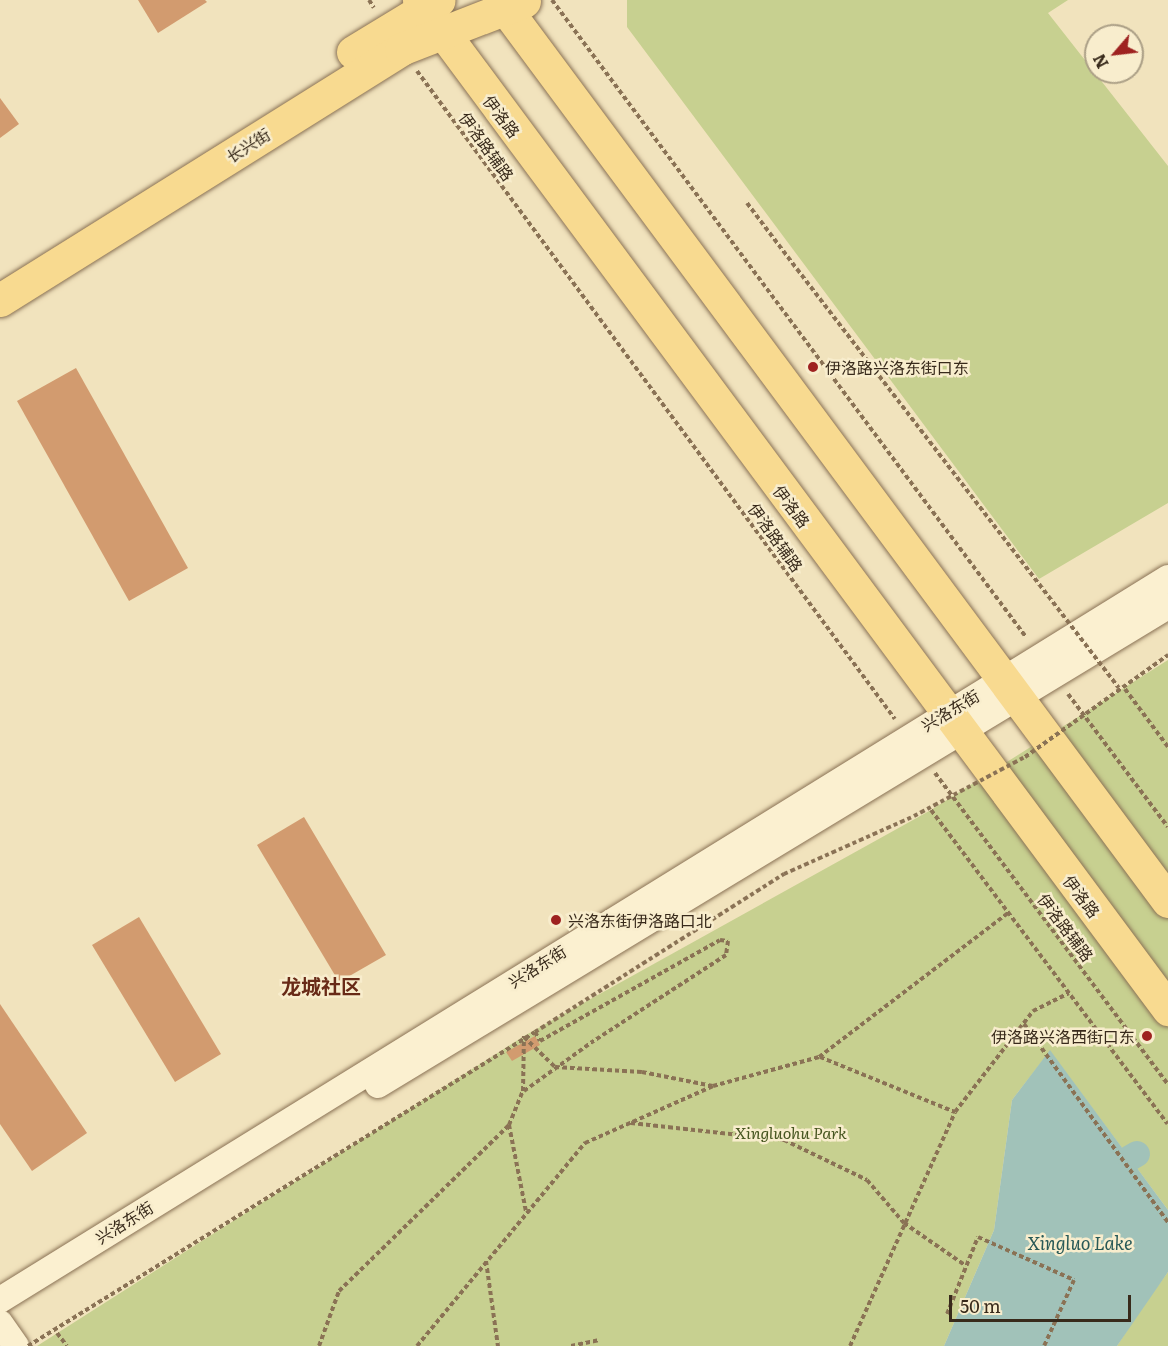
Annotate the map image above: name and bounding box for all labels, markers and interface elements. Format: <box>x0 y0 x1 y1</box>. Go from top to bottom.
north arrow <box>1084 24 1144 84</box>
text: N <box>1086 50 1114 73</box>
street label: 伊洛路 <box>480 91 524 141</box>
street label: 伊洛路辅路 <box>456 108 518 184</box>
street label: 长兴街 <box>223 124 273 166</box>
place label: 伊洛路兴洛东街口东 <box>825 357 969 377</box>
marker: 伊洛路兴洛东街口东 <box>806 360 820 374</box>
street label: 伊洛路 <box>770 481 814 531</box>
street label: 伊洛路辅路 <box>745 499 807 575</box>
street label: 兴洛东街 <box>918 685 982 735</box>
street label: 伊洛路 <box>1060 871 1104 921</box>
street label: 伊洛路辅路 <box>1034 889 1098 965</box>
place label: 兴洛东街伊洛路口北 <box>568 910 712 930</box>
marker: 兴洛东街伊洛路口北 <box>549 913 563 927</box>
street label: 兴洛东街 <box>505 941 569 991</box>
district label: 龙城社区 <box>281 973 361 997</box>
place label: 伊洛路兴洛西街口东 <box>991 1026 1135 1046</box>
marker: 伊洛路兴洛西街口东 <box>1140 1029 1154 1043</box>
park label: Xingluohu Park <box>735 1122 847 1142</box>
street label: 兴洛东街 <box>92 1197 156 1247</box>
water label: Xingluo Lake <box>1027 1232 1133 1254</box>
scale bar <box>952 1283 1134 1321</box>
text: 50 m <box>960 1292 1001 1319</box>

